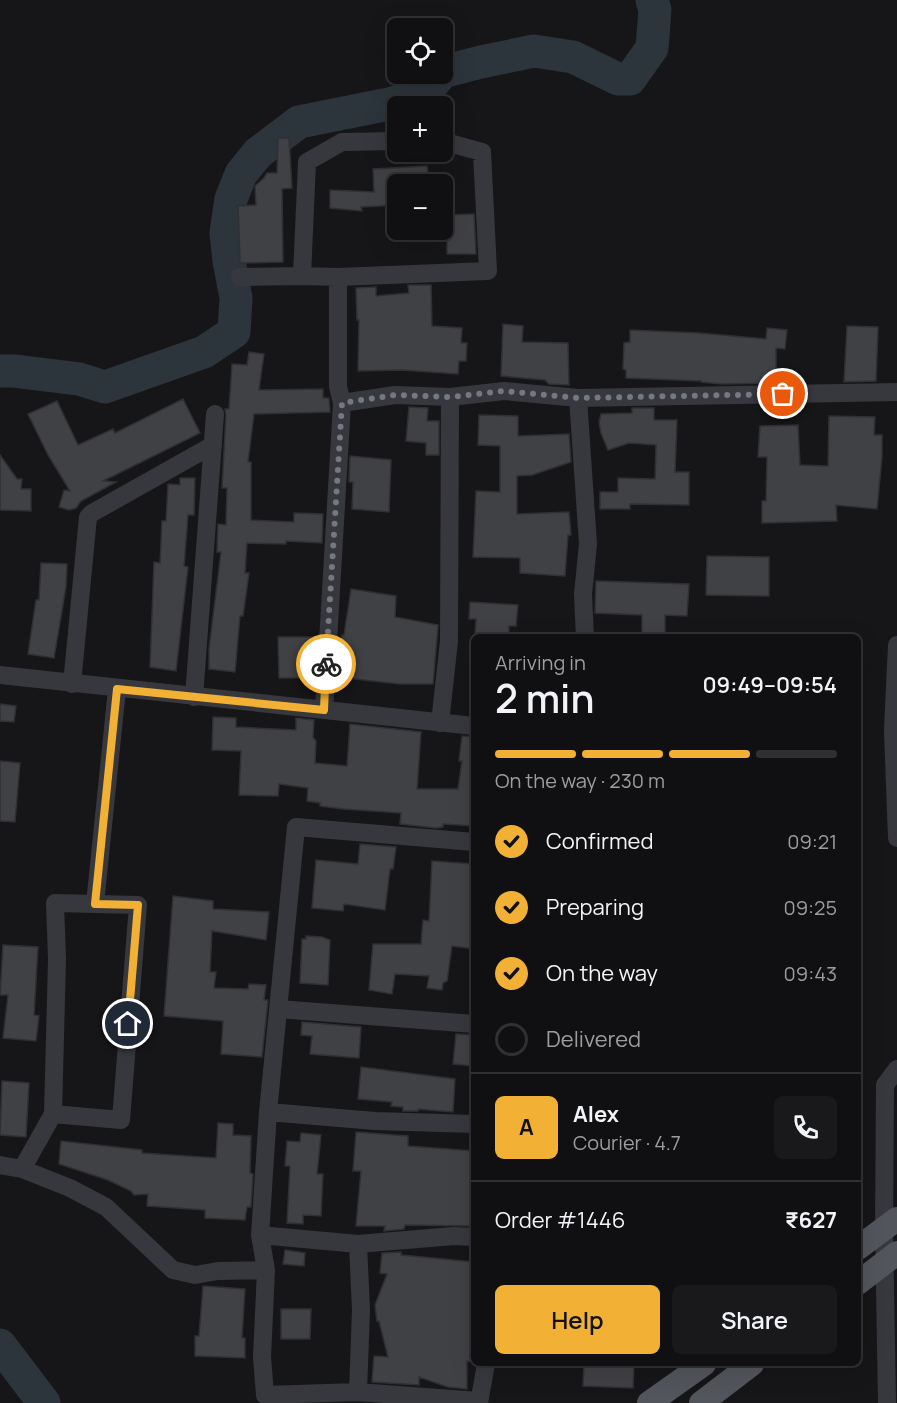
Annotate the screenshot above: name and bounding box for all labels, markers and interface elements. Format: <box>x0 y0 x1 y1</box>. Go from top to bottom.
map controls <box>387 18 453 240</box>
button: locate <box>387 18 453 84</box>
button: + <box>387 96 453 162</box>
button: − <box>387 174 453 240</box>
pin <box>757 368 808 419</box>
icon: bag <box>766 377 799 410</box>
courier <box>296 634 356 694</box>
icon: bike <box>310 648 343 681</box>
text: Arriving in <box>495 649 586 676</box>
text: 09:49–09:54 <box>703 670 837 700</box>
text: 2 min <box>495 671 594 725</box>
text: On the way · 230 m <box>495 767 665 794</box>
icon: check <box>495 825 528 858</box>
text: Confirmed <box>546 826 654 856</box>
text: 09:21 <box>787 828 837 855</box>
icon: check <box>495 891 528 924</box>
text: Preparing <box>546 892 644 922</box>
text: 09:25 <box>783 894 837 921</box>
icon: check <box>495 957 528 990</box>
text: On the way <box>546 958 658 988</box>
text: 09:43 <box>784 960 837 987</box>
pin <box>102 998 153 1049</box>
icon: home <box>111 1007 144 1040</box>
text: Delivered <box>546 1024 641 1054</box>
button: phone <box>774 1096 837 1159</box>
text: Alex <box>573 1099 619 1129</box>
text: A <box>519 1112 534 1142</box>
text: Courier · 4.7 <box>573 1129 681 1156</box>
text: Order #1446 <box>495 1205 626 1235</box>
text: ₹627 <box>785 1205 837 1235</box>
button: Help <box>495 1285 660 1354</box>
button: Share <box>672 1285 837 1354</box>

